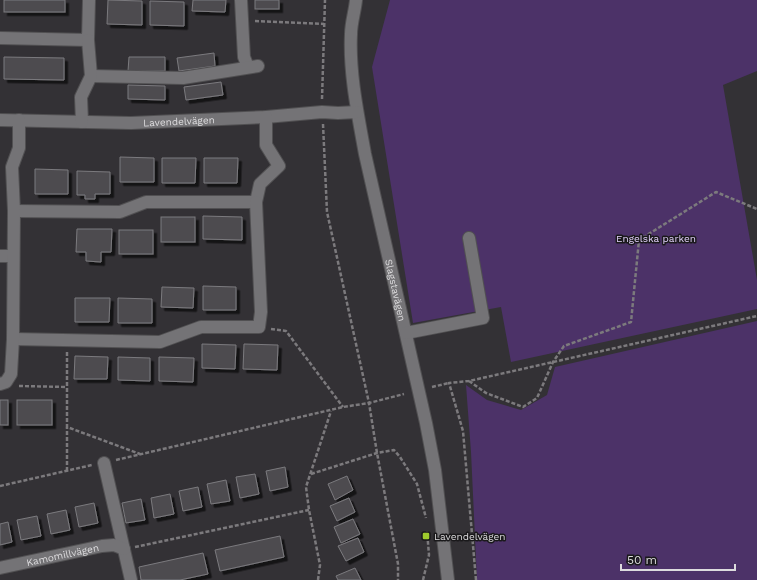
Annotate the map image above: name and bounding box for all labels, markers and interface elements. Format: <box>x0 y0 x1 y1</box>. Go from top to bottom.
street label: Lavendelvägen <box>143 114 215 128</box>
park label: Engelska parken <box>616 233 696 244</box>
street label: Slagstavägen <box>383 258 408 322</box>
marker: Lavendelvägen <box>421 531 431 541</box>
place label: Lavendelvägen <box>434 531 506 542</box>
street label: Kamomillvägen <box>25 541 100 568</box>
scale bar <box>621 546 735 572</box>
text: 50 m <box>627 553 657 567</box>

